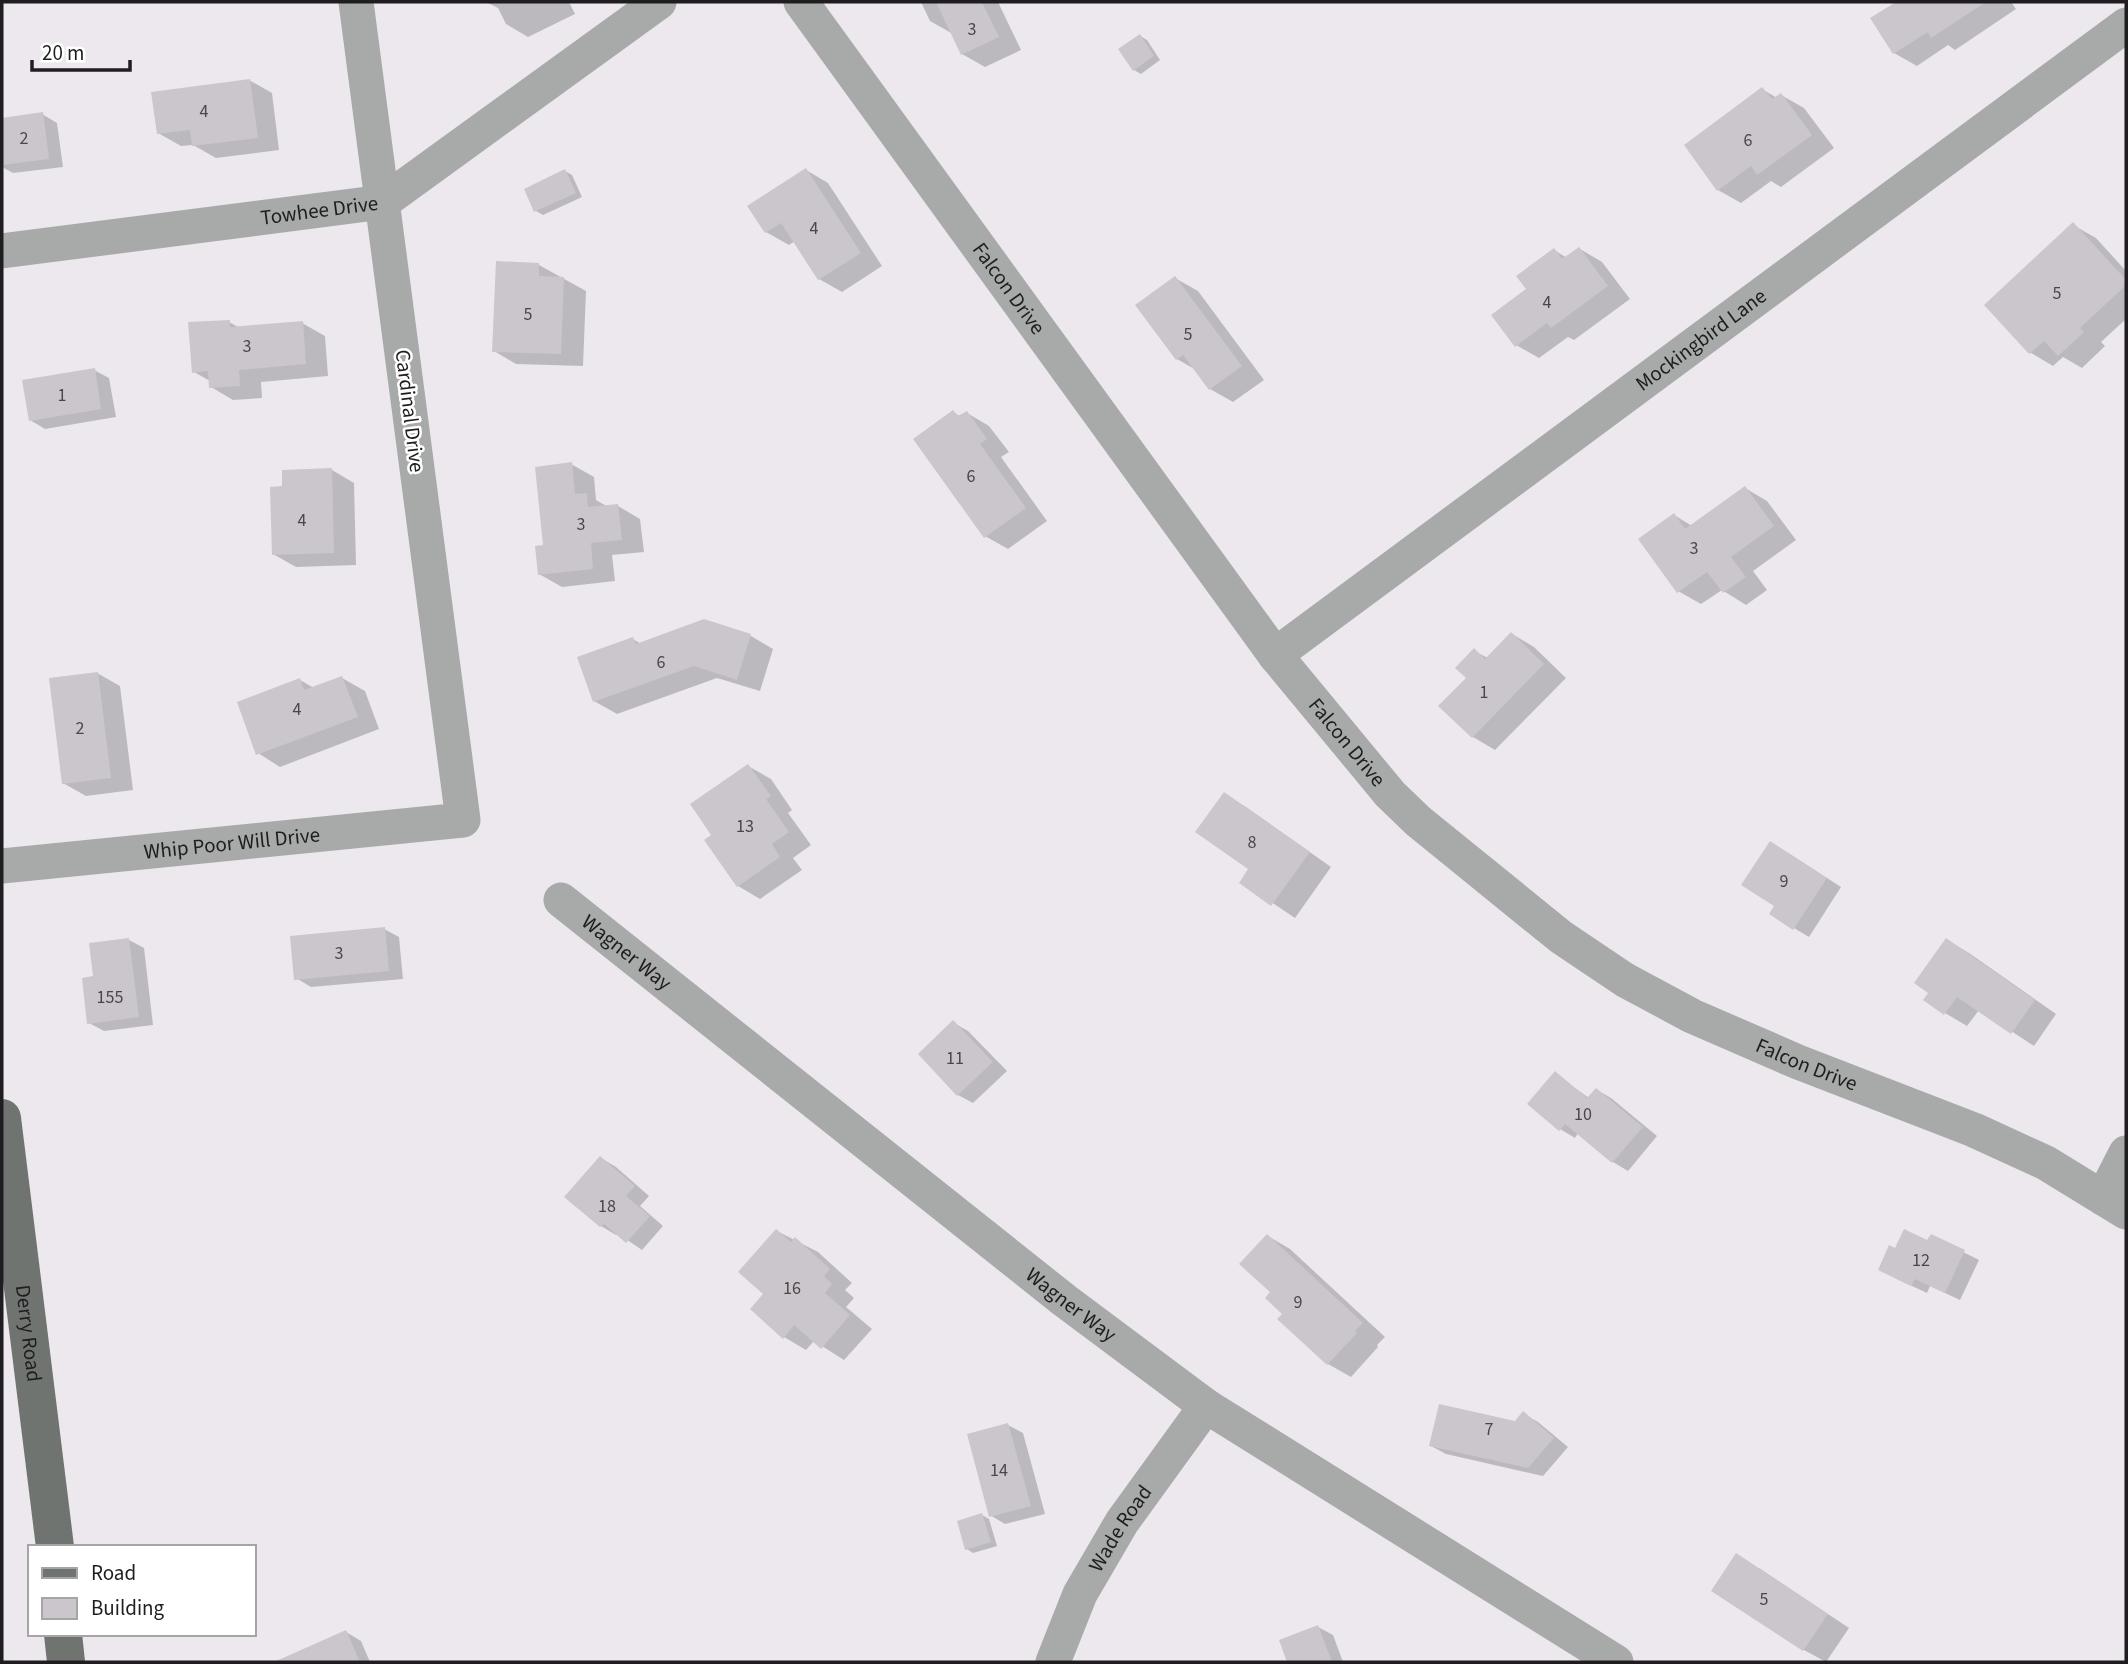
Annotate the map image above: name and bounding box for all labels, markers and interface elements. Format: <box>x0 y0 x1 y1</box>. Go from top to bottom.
house number: 3 <box>968 17 977 42</box>
scale bar <box>32 28 130 72</box>
text: 20 m <box>42 38 84 68</box>
house number: 4 <box>200 99 209 124</box>
house number: 2 <box>20 126 29 151</box>
house number: 6 <box>1744 128 1753 153</box>
street label: Towhee Drive <box>259 188 380 233</box>
house number: 4 <box>810 216 819 241</box>
street label: Falcon Drive <box>965 236 1053 341</box>
street label: Mockingbird Lane <box>1629 281 1773 398</box>
house number: 5 <box>2053 281 2062 306</box>
house number: 4 <box>1543 290 1552 315</box>
house number: 5 <box>524 302 533 327</box>
house number: 5 <box>1184 322 1193 347</box>
house number: 3 <box>243 334 252 359</box>
street label: Cardinal Drive <box>388 348 432 474</box>
house number: 1 <box>58 383 66 408</box>
house number: 6 <box>967 464 976 489</box>
house number: 4 <box>298 508 307 533</box>
house number: 3 <box>577 512 586 537</box>
house number: 3 <box>1690 536 1699 561</box>
house number: 6 <box>657 650 666 675</box>
house number: 1 <box>1480 680 1488 705</box>
street label: Falcon Drive <box>1301 691 1393 793</box>
house number: 4 <box>293 697 302 722</box>
house number: 2 <box>76 716 85 741</box>
house number: 13 <box>736 814 754 839</box>
street label: Whip Poor Will Drive <box>142 819 321 867</box>
house number: 8 <box>1248 830 1257 855</box>
house number: 9 <box>1780 869 1789 894</box>
street label: Wagner Way <box>575 907 678 998</box>
house number: 3 <box>335 941 344 966</box>
house number: 155 <box>97 985 123 1010</box>
street label: Falcon Drive <box>1751 1030 1862 1099</box>
house number: 11 <box>946 1046 964 1071</box>
house number: 10 <box>1574 1102 1592 1127</box>
house number: 18 <box>598 1194 616 1219</box>
house number: 12 <box>1912 1248 1930 1273</box>
street label: Wagner Way <box>1019 1260 1123 1349</box>
house number: 16 <box>783 1276 801 1301</box>
street label: Derry Road <box>8 1283 49 1384</box>
house number: 9 <box>1294 1290 1303 1315</box>
house number: 7 <box>1485 1417 1494 1442</box>
house number: 14 <box>990 1458 1008 1483</box>
street label: Wade Road <box>1081 1479 1159 1578</box>
legend <box>28 1545 256 1636</box>
text: Road <box>91 1558 136 1588</box>
house number: 5 <box>1760 1587 1769 1612</box>
text: Building <box>91 1593 165 1623</box>

